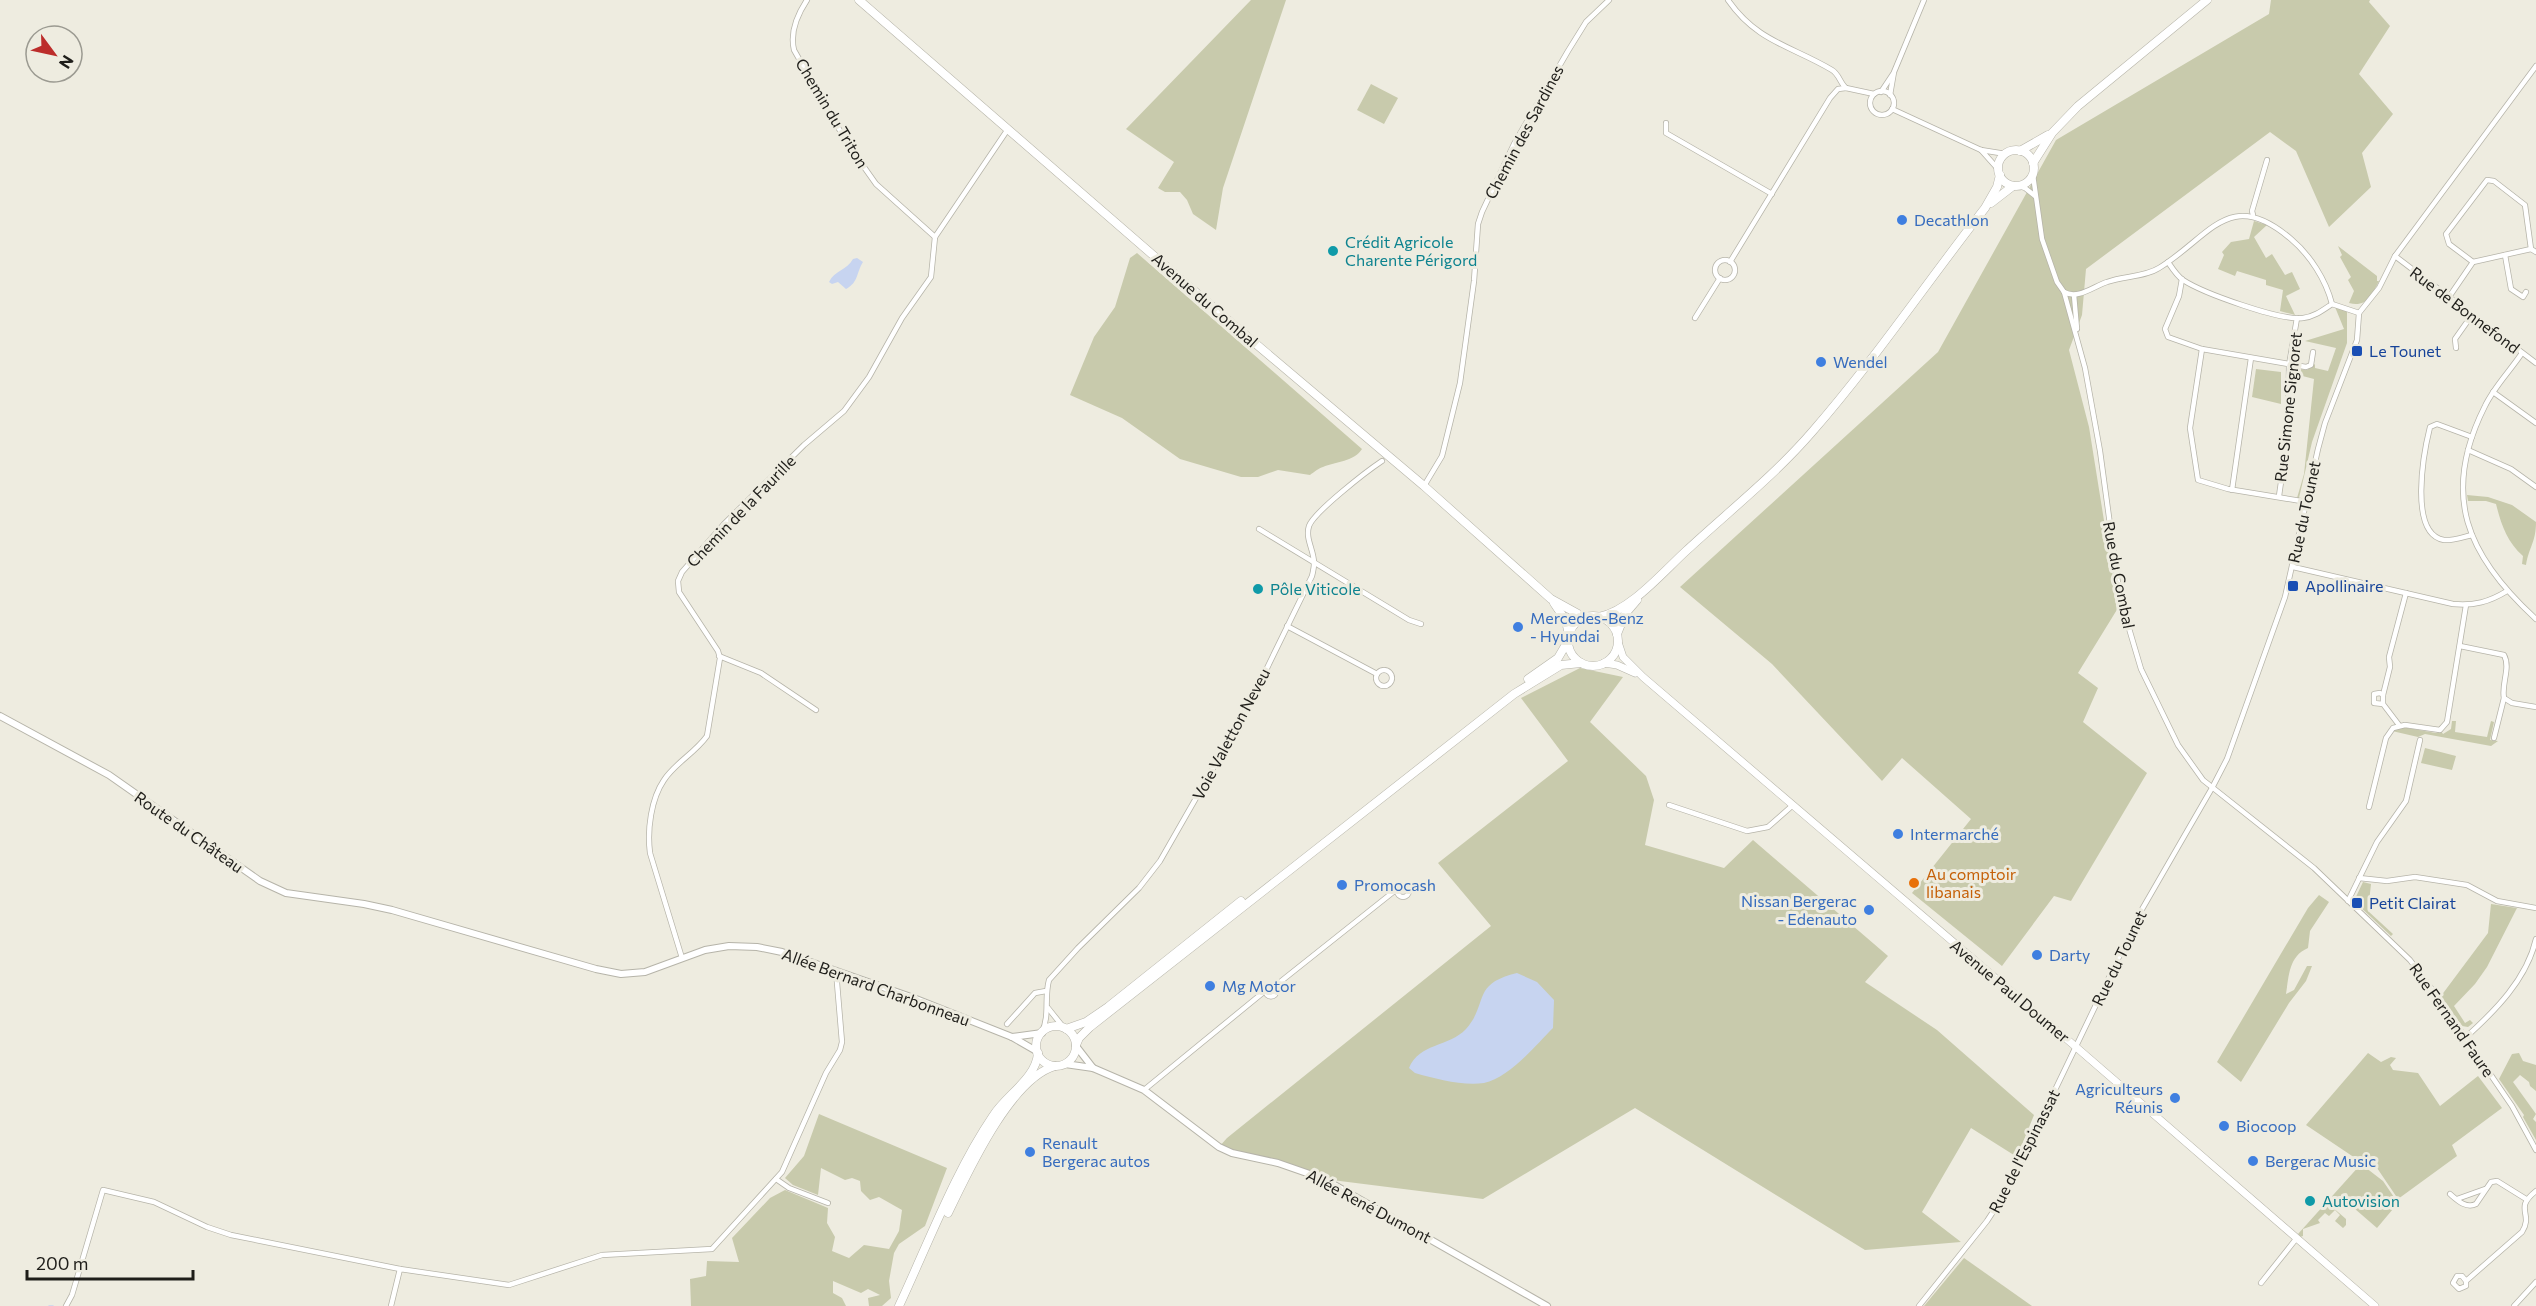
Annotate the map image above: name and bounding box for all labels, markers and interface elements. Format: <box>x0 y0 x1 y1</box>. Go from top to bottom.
north arrow <box>24 24 84 84</box>
text: N <box>56 52 78 73</box>
street label: Chemin du Triton <box>792 54 873 171</box>
street label: Chemin des Sardines <box>1480 62 1567 202</box>
place label: Decathlon <box>1914 210 1989 229</box>
marker: Decathlon <box>1895 213 1909 227</box>
place label: Crédit Agricole Charente Périgord <box>1345 232 1477 269</box>
marker: Crédit Agricole Charente Périgord <box>1326 244 1340 258</box>
street label: Avenue du Combal <box>1149 248 1262 351</box>
street label: Rue de Bonnefond <box>2407 262 2524 357</box>
street label: Rue Simone Signoret <box>2270 331 2305 483</box>
place label: Le Tounet <box>2369 341 2442 360</box>
marker: Le Tounet <box>2350 344 2364 358</box>
place label: Wendel <box>1833 352 1888 371</box>
marker: Wendel <box>1814 355 1828 369</box>
street label: Chemin de la Faurille <box>682 451 799 571</box>
street label: Rue du Tounet <box>2283 459 2324 565</box>
street label: Rue du Combal <box>2100 520 2139 630</box>
place label: Apollinaire <box>2305 576 2384 595</box>
place label: Pôle Viticole <box>1270 579 1361 598</box>
marker: Apollinaire <box>2286 579 2300 593</box>
marker: Pôle Viticole <box>1251 582 1265 596</box>
place label: Mercedes-Benz - Hyundai <box>1530 608 1644 645</box>
marker: Mercedes-Benz - Hyundai <box>1511 620 1525 634</box>
street label: Voie Valetton Neveu <box>1188 665 1273 803</box>
street label: Route du Château <box>131 787 247 876</box>
place label: Intermarché <box>1910 824 1999 843</box>
marker: Intermarché <box>1891 827 1905 841</box>
place label: Au comptoir libanais <box>1926 864 2017 901</box>
place label: Promocash <box>1354 875 1436 894</box>
marker: Au comptoir libanais <box>1907 876 1921 890</box>
marker: Promocash <box>1335 878 1349 892</box>
place label: Nissan Bergerac - Edenauto <box>1741 891 1857 928</box>
place label: Petit Clairat <box>2369 893 2456 912</box>
marker: Petit Clairat <box>2350 896 2364 910</box>
marker: Nissan Bergerac - Edenauto <box>1862 903 1876 917</box>
street label: Rue du Tounet <box>2087 907 2150 1009</box>
street label: Avenue Paul Doumer <box>1947 935 2074 1046</box>
street label: Allée Bernard Charbonneau <box>780 944 973 1029</box>
place label: Darty <box>2049 945 2090 964</box>
marker: Darty <box>2030 948 2044 962</box>
street label: Rue Fernand Faure <box>2406 959 2499 1080</box>
place label: Mg Motor <box>1222 976 1297 995</box>
marker: Mg Motor <box>1203 979 1217 993</box>
place label: Agriculteurs Réunis <box>2075 1079 2163 1116</box>
street label: Rue de l'Espinassat <box>1984 1085 2063 1216</box>
marker: Agriculteurs Réunis <box>2168 1091 2182 1105</box>
place label: Biocoop <box>2236 1116 2297 1135</box>
marker: Biocoop <box>2217 1119 2231 1133</box>
place label: Renault Bergerac autos <box>1042 1133 1150 1170</box>
marker: Renault Bergerac autos <box>1023 1145 1037 1159</box>
place label: Bergerac Music <box>2265 1151 2376 1170</box>
marker: Bergerac Music <box>2246 1154 2260 1168</box>
street label: Allée René Dumont <box>1304 1165 1435 1247</box>
place label: Autovision <box>2322 1191 2400 1210</box>
marker: Autovision <box>2303 1194 2317 1208</box>
scale bar <box>27 1243 194 1281</box>
text: 200 m <box>36 1252 89 1274</box>

